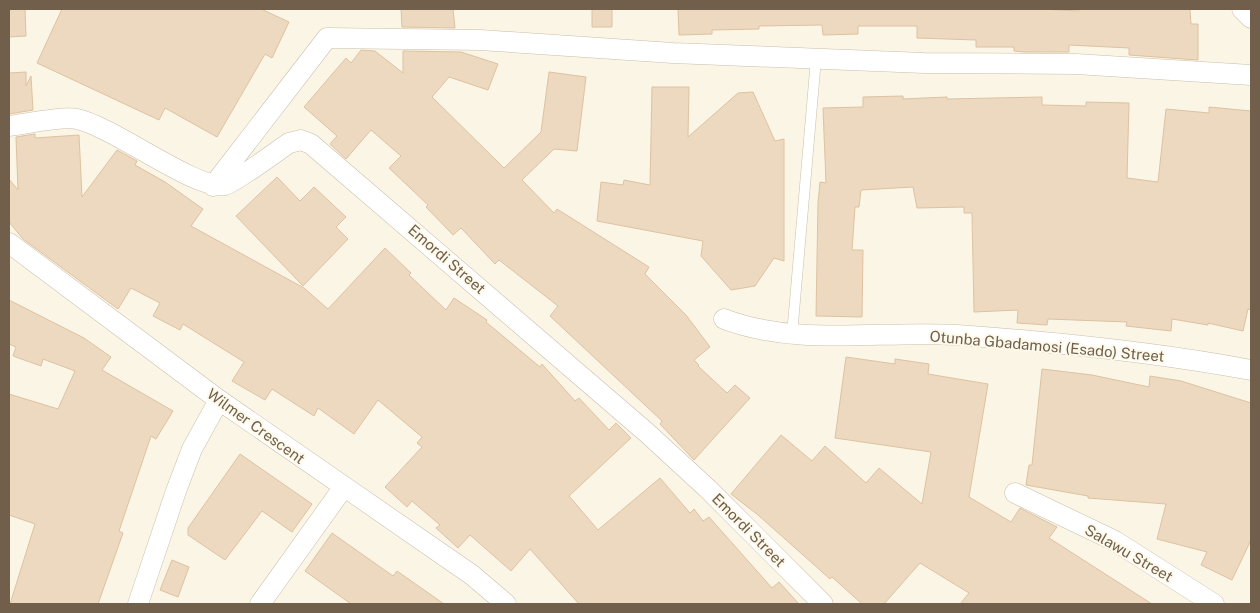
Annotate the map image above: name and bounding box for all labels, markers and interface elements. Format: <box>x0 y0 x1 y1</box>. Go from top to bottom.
street label: Emordi Street <box>405 221 489 297</box>
street label: Otunba Gbadamosi (Esado) Street <box>929 327 1165 365</box>
street label: Wilmer Crescent <box>204 385 308 467</box>
street label: Emordi Street <box>709 490 789 570</box>
street label: Salawu Street <box>1082 521 1176 585</box>

